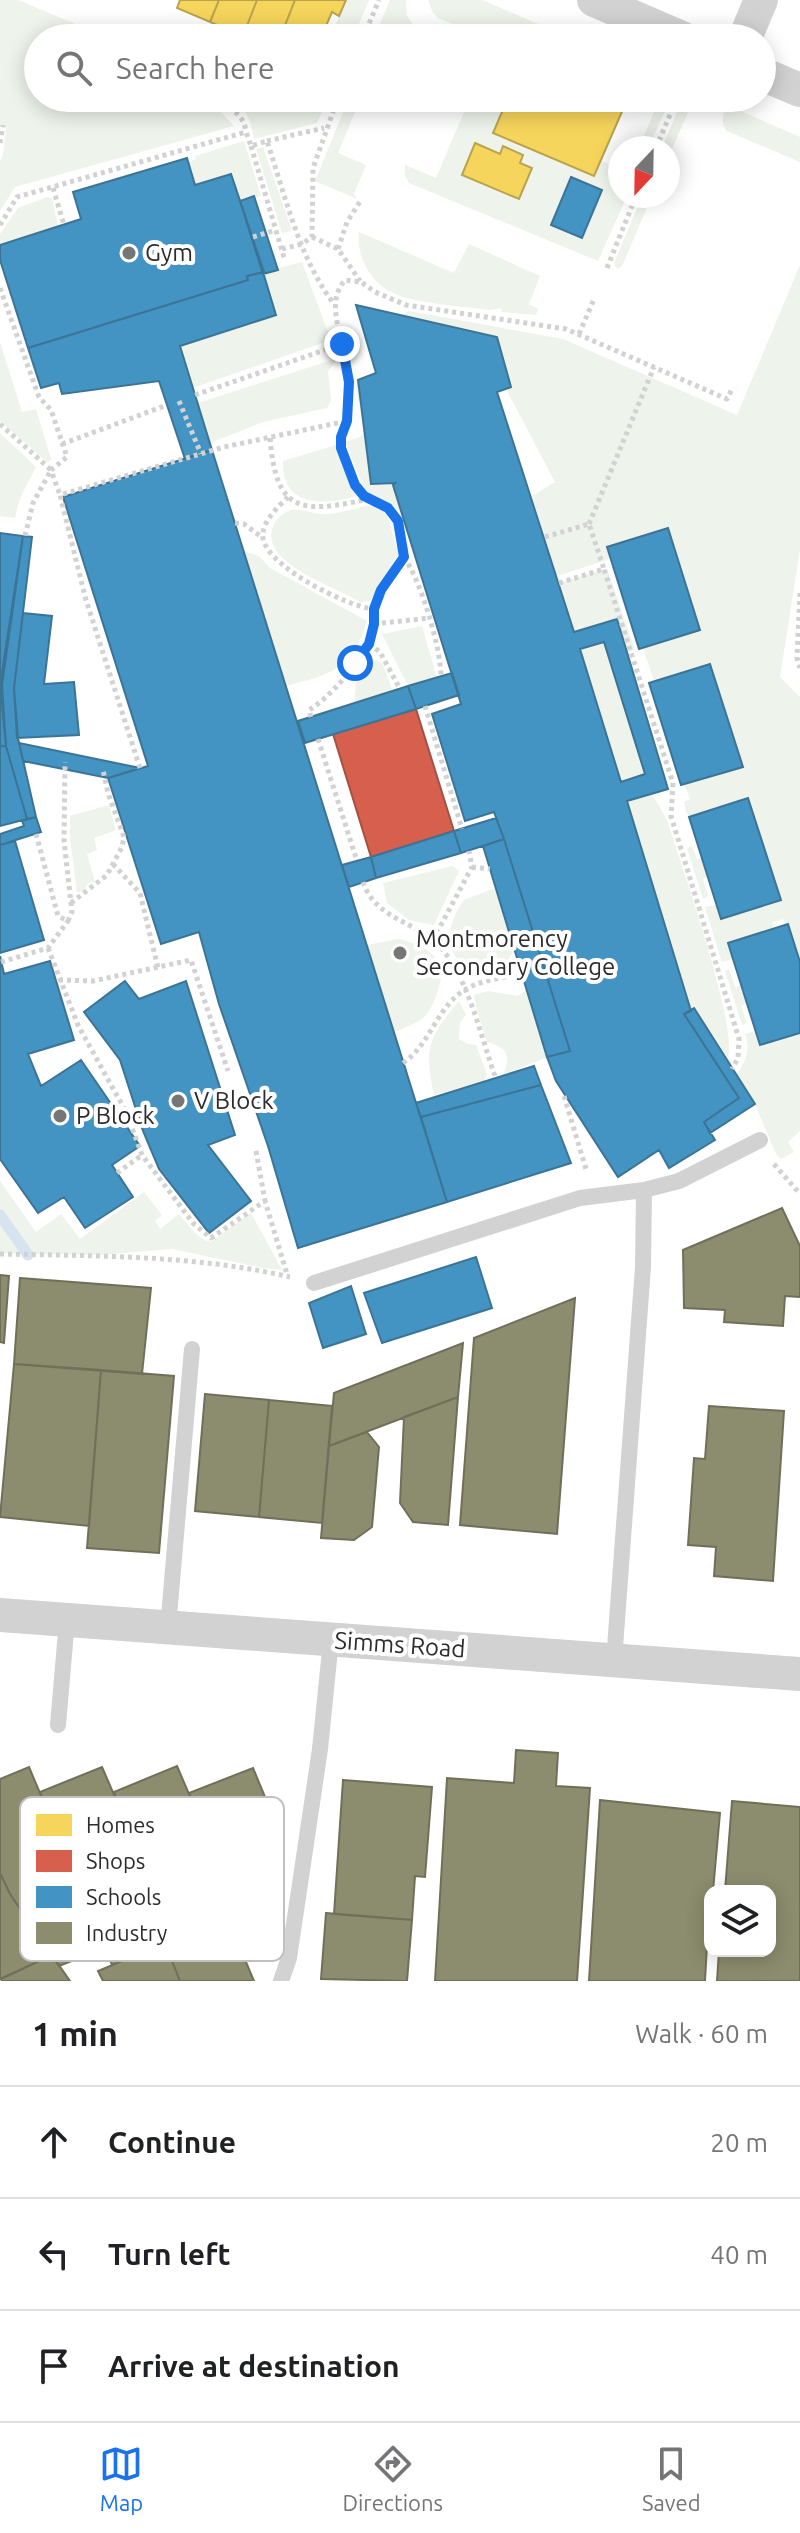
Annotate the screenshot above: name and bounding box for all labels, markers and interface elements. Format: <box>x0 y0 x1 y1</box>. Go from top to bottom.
search box <box>24 24 776 112</box>
icon: search <box>52 46 96 90</box>
text: Search here <box>116 51 275 85</box>
north arrow <box>608 136 680 208</box>
place label: Gym <box>145 239 193 266</box>
marker: Gym <box>120 244 138 262</box>
route end <box>324 326 360 362</box>
route start <box>337 645 373 681</box>
place label: Montmorency Secondary College <box>416 925 615 980</box>
marker: Montmorency Secondary College <box>391 944 409 962</box>
place label: V Block <box>194 1087 274 1114</box>
marker: V Block <box>169 1092 187 1110</box>
place label: P Block <box>76 1102 155 1129</box>
marker: P Block <box>51 1107 69 1125</box>
street label: Simms Road <box>334 1626 466 1663</box>
legend <box>20 1797 284 1961</box>
text: Homes <box>86 1812 155 1837</box>
text: Shops <box>86 1848 145 1873</box>
text: Schools <box>86 1884 161 1909</box>
map controls <box>704 1885 776 1957</box>
button: layers <box>704 1885 776 1957</box>
text: Industry <box>86 1920 168 1945</box>
text: 1 min <box>32 2014 118 2052</box>
text: Walk · 60 m <box>635 2019 768 2048</box>
icon: ahead <box>32 2120 76 2164</box>
text: Continue <box>108 2125 236 2159</box>
text: 20 m <box>710 2128 768 2157</box>
icon: left <box>32 2232 76 2276</box>
text: Turn left <box>108 2237 230 2271</box>
text: 40 m <box>710 2240 768 2269</box>
icon: arrive <box>32 2344 76 2388</box>
text: Arrive at destination <box>108 2349 400 2383</box>
tab: Map <box>99 2442 143 2515</box>
tab: Directions <box>342 2442 443 2515</box>
tab: Saved <box>642 2442 701 2515</box>

